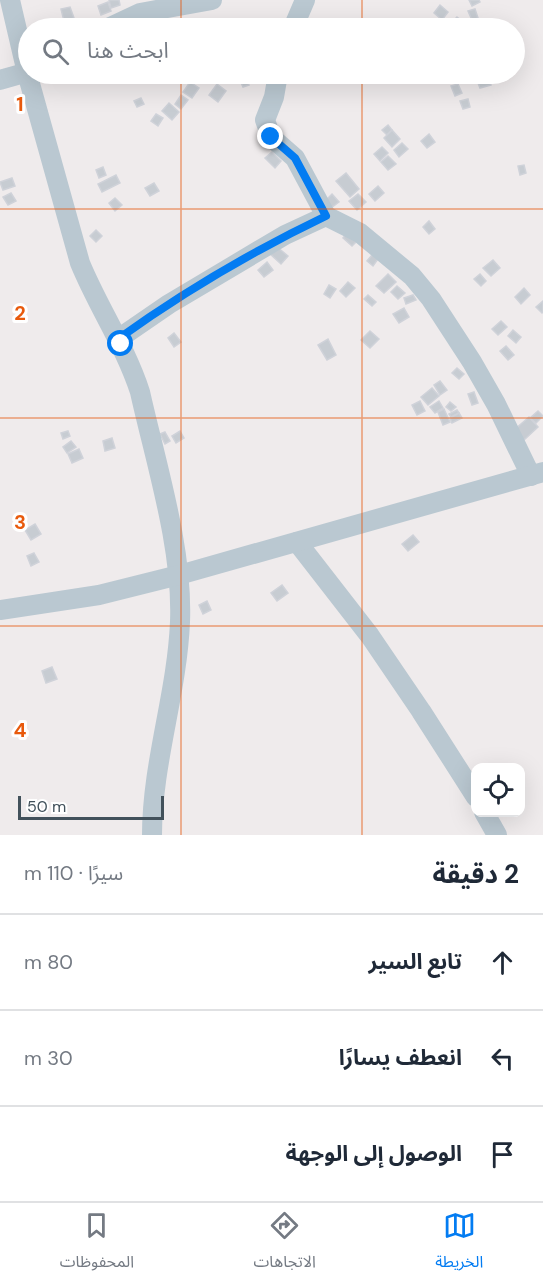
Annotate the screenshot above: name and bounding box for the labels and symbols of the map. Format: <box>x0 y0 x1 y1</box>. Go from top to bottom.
text: 1 <box>16 91 24 117</box>
route end <box>257 123 283 149</box>
text: 2 <box>14 300 26 326</box>
route start <box>107 330 133 356</box>
text: 3 <box>14 509 26 535</box>
text: 4 <box>14 717 27 743</box>
scale bar <box>18 793 164 820</box>

